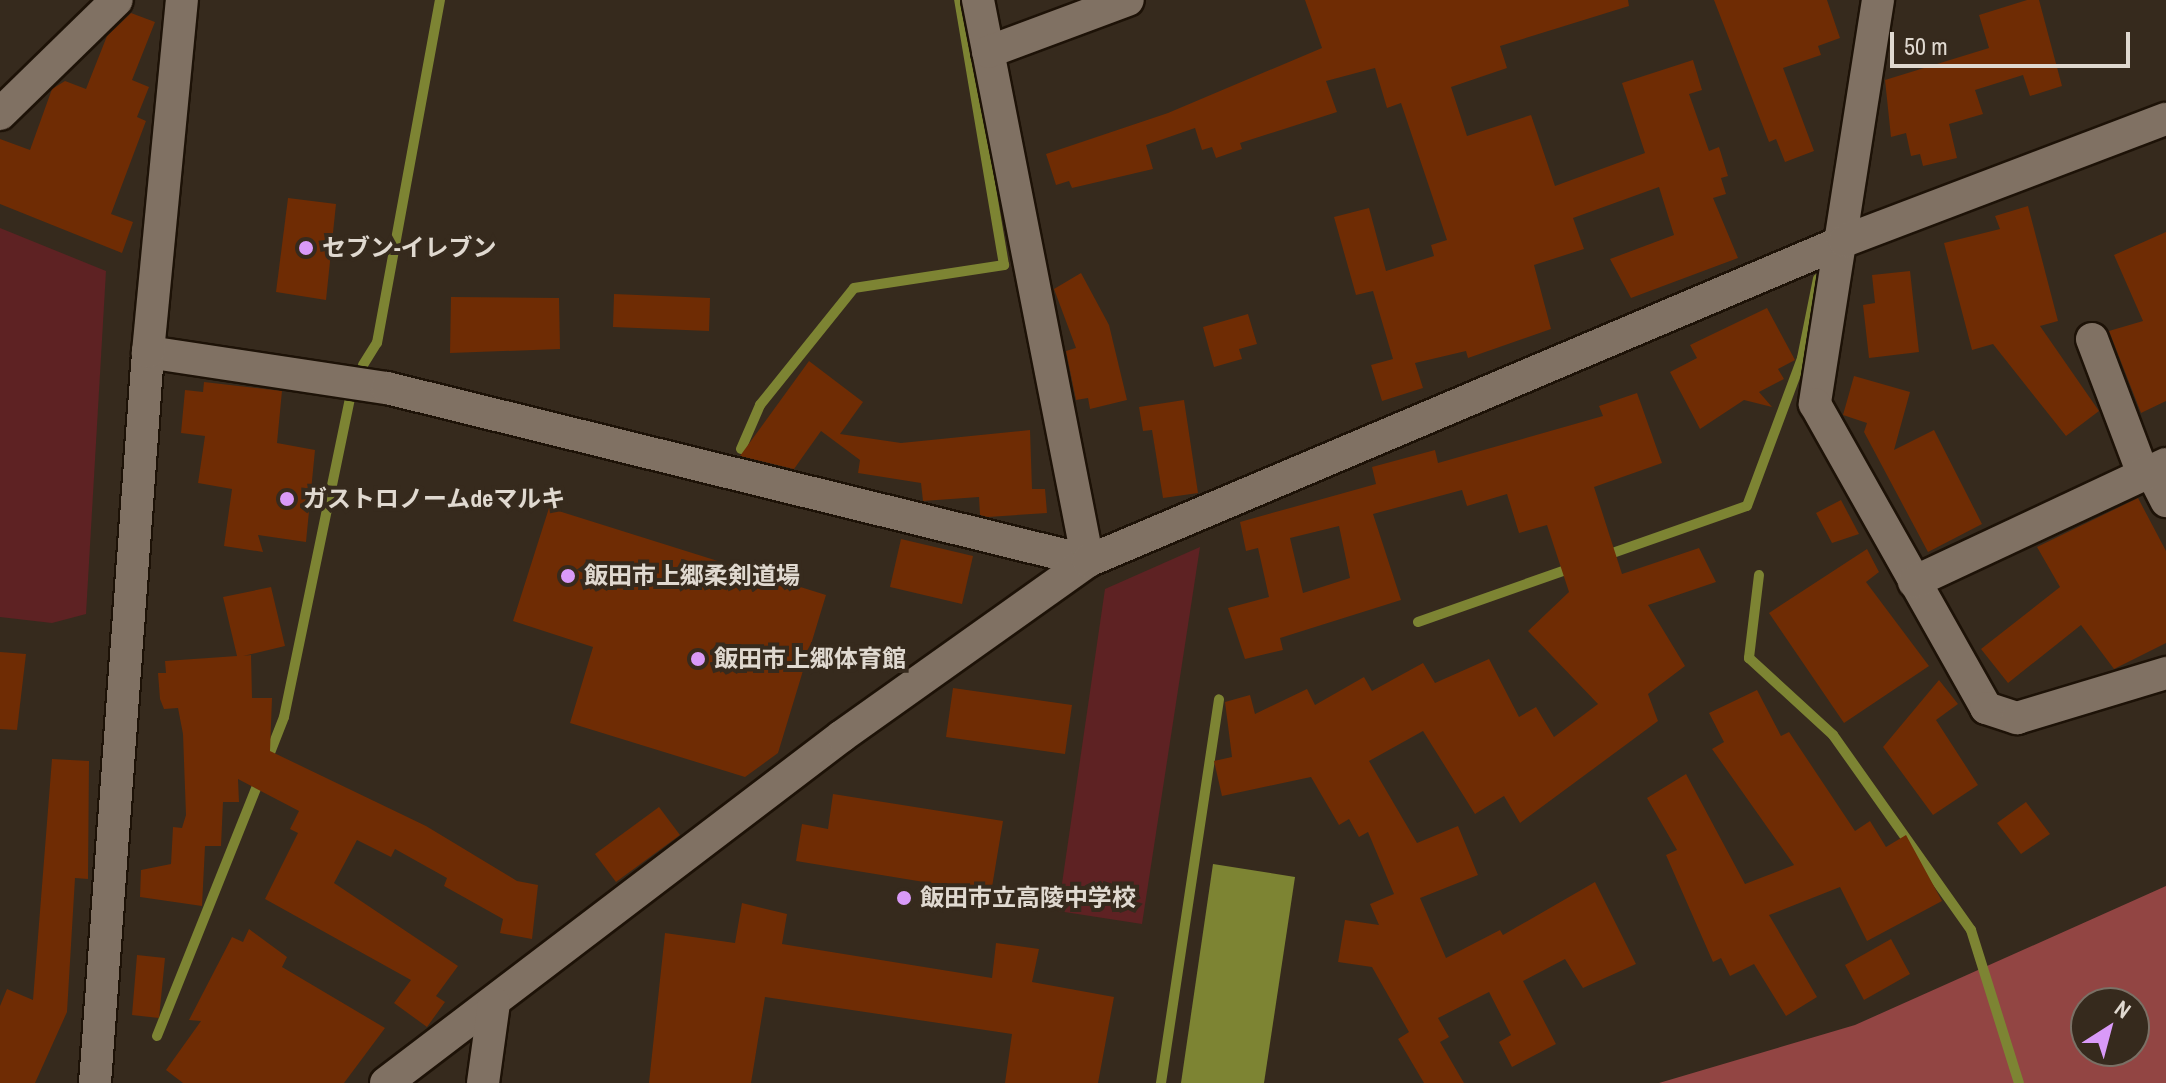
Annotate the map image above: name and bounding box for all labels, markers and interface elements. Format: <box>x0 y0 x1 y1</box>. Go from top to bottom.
scale bar <box>1894 16 2134 66</box>
text: 50 m <box>1904 30 1948 62</box>
place label: セブン-イレブン <box>322 234 497 262</box>
marker: セブン-イレブン <box>297 239 315 257</box>
place label: ガストロノームdeマルキ <box>303 485 566 513</box>
marker: ガストロノームdeマルキ <box>278 490 296 508</box>
place label: 飯田市上郷柔剣道場 <box>584 562 800 590</box>
marker: 飯田市上郷柔剣道場 <box>559 567 577 585</box>
place label: 飯田市上郷体育館 <box>714 645 906 673</box>
marker: 飯田市上郷体育館 <box>689 650 707 668</box>
place label: 飯田市立高陵中学校 <box>920 884 1136 912</box>
marker: 飯田市立高陵中学校 <box>895 889 913 907</box>
north arrow <box>2070 987 2150 1067</box>
text: N <box>2109 993 2137 1025</box>

